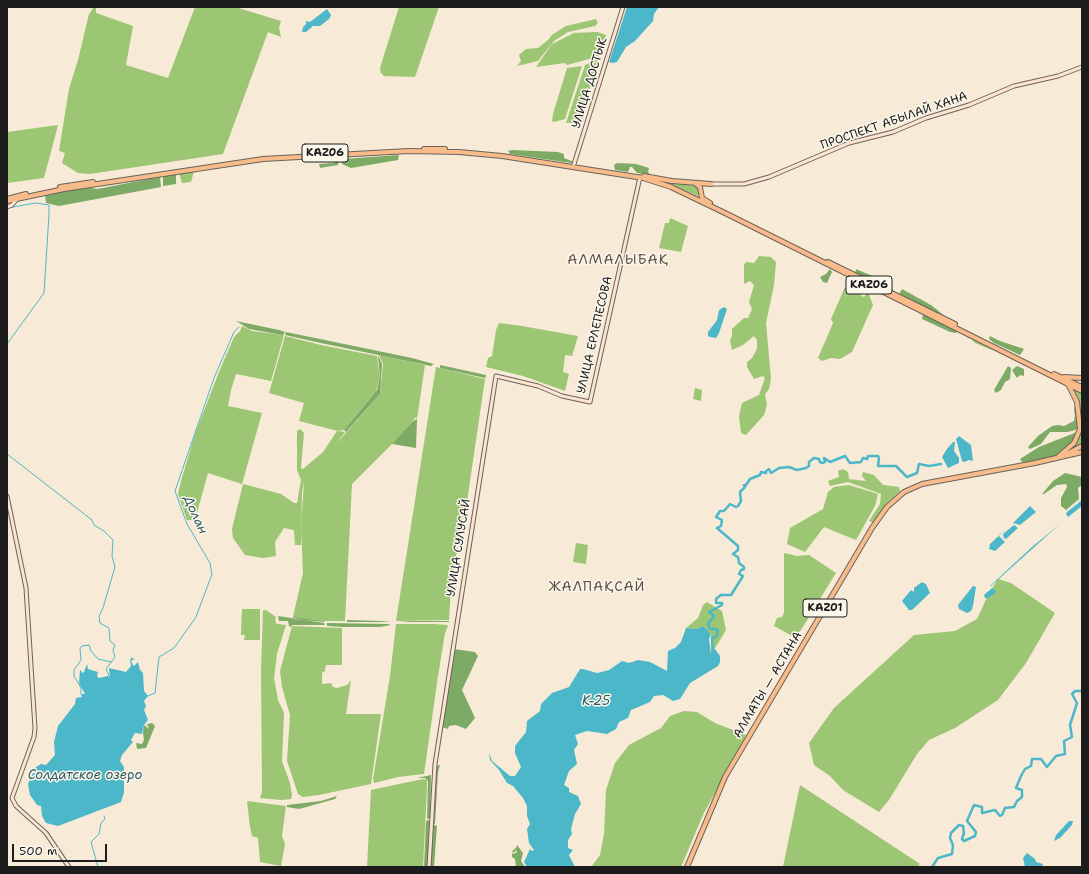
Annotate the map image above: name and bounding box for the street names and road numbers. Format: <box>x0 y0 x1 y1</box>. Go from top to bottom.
street label: УЛИЦА ДОСТЫК <box>569 36 611 130</box>
street label: ПРОСПЕКТ АБЫЛАЙ ХАНА <box>819 89 969 153</box>
road number: KАZ06 <box>302 144 348 162</box>
street label: УЛИЦА ЕРЛЕПЕСОВА <box>574 275 616 395</box>
road number: KАZ06 <box>846 276 892 294</box>
street label: УЛИЦА СУЛУСАЙ <box>444 498 474 598</box>
road number: KАZ01 <box>803 599 847 617</box>
street label: АЛМАТЫ — АСТАНА <box>731 629 805 741</box>

